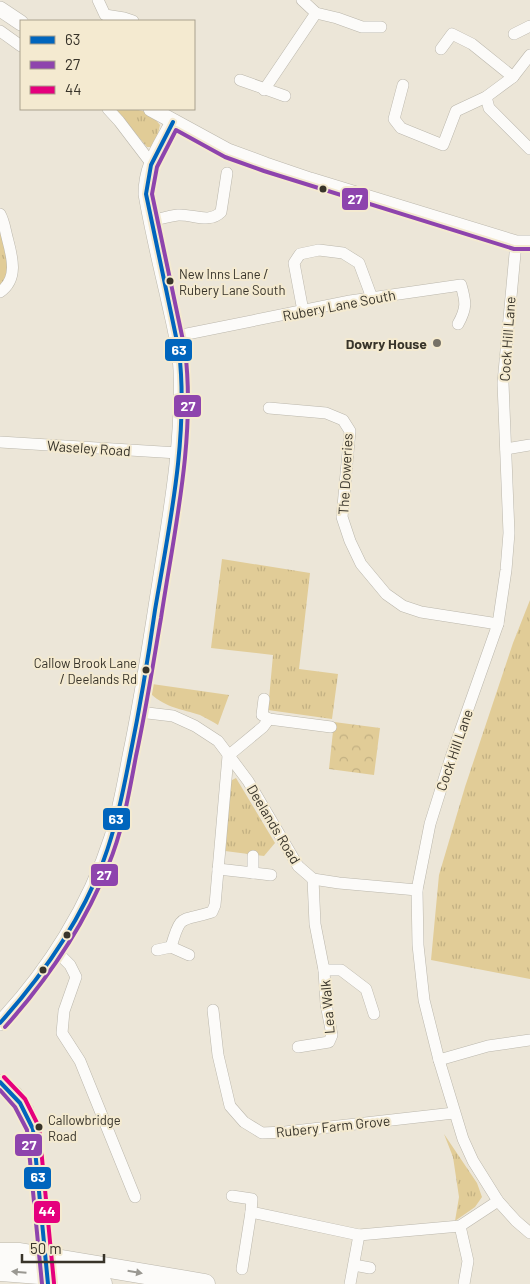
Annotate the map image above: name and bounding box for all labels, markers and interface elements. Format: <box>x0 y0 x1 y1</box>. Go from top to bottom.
legend <box>20 20 195 110</box>
text: 63 <box>65 30 80 48</box>
text: 27 <box>65 55 80 73</box>
text: 44 <box>65 80 82 98</box>
unlabelled marker <box>318 184 328 194</box>
line badge: 27 <box>341 187 369 211</box>
text: 27 <box>348 190 362 207</box>
place label: New Inns Lane / Rubery Lane South <box>179 266 285 298</box>
marker: New Inns Lane / Rubery Lane South <box>165 276 175 286</box>
street label: Rubery Lane South <box>281 286 397 324</box>
street label: Cock Hill Lane <box>496 296 518 382</box>
place label: Dowry House <box>346 335 427 352</box>
marker: Dowry House <box>431 337 443 349</box>
line badge: 63 <box>164 338 193 362</box>
text: 63 <box>171 341 187 358</box>
line badge: 27 <box>173 394 202 418</box>
text: 27 <box>181 397 195 414</box>
street label: The Doweries <box>334 432 356 515</box>
street label: Waseley Road <box>47 437 131 459</box>
place label: Callow Brook Lane / Deelands Rd <box>34 655 137 687</box>
marker: Callow Brook Lane / Deelands Rd <box>141 665 151 675</box>
street label: Cock Hill Lane <box>432 707 476 793</box>
street label: Deelands Road <box>244 781 304 867</box>
line badge: 63 <box>102 807 131 831</box>
text: 63 <box>108 810 124 827</box>
line badge: 27 <box>90 863 119 887</box>
text: 27 <box>97 866 111 883</box>
unlabelled marker <box>62 930 72 940</box>
unlabelled marker <box>38 965 48 975</box>
street label: Lea Walk <box>316 979 338 1035</box>
place label: Callowbridge Road <box>48 1112 121 1144</box>
street label: Rubery Farm Grove <box>275 1112 391 1140</box>
marker: Callowbridge Road <box>34 1122 44 1132</box>
line badge: 27 <box>14 1133 43 1157</box>
text: 27 <box>22 1136 36 1153</box>
line badge: 63 <box>23 1166 52 1190</box>
text: 63 <box>30 1168 46 1185</box>
line badge: 44 <box>33 1200 61 1224</box>
text: 44 <box>39 1202 55 1219</box>
scale bar <box>22 1232 105 1264</box>
text: 50 m <box>30 1239 62 1257</box>
one-way arrow <box>11 1268 27 1276</box>
one-way arrow <box>127 1268 143 1276</box>

